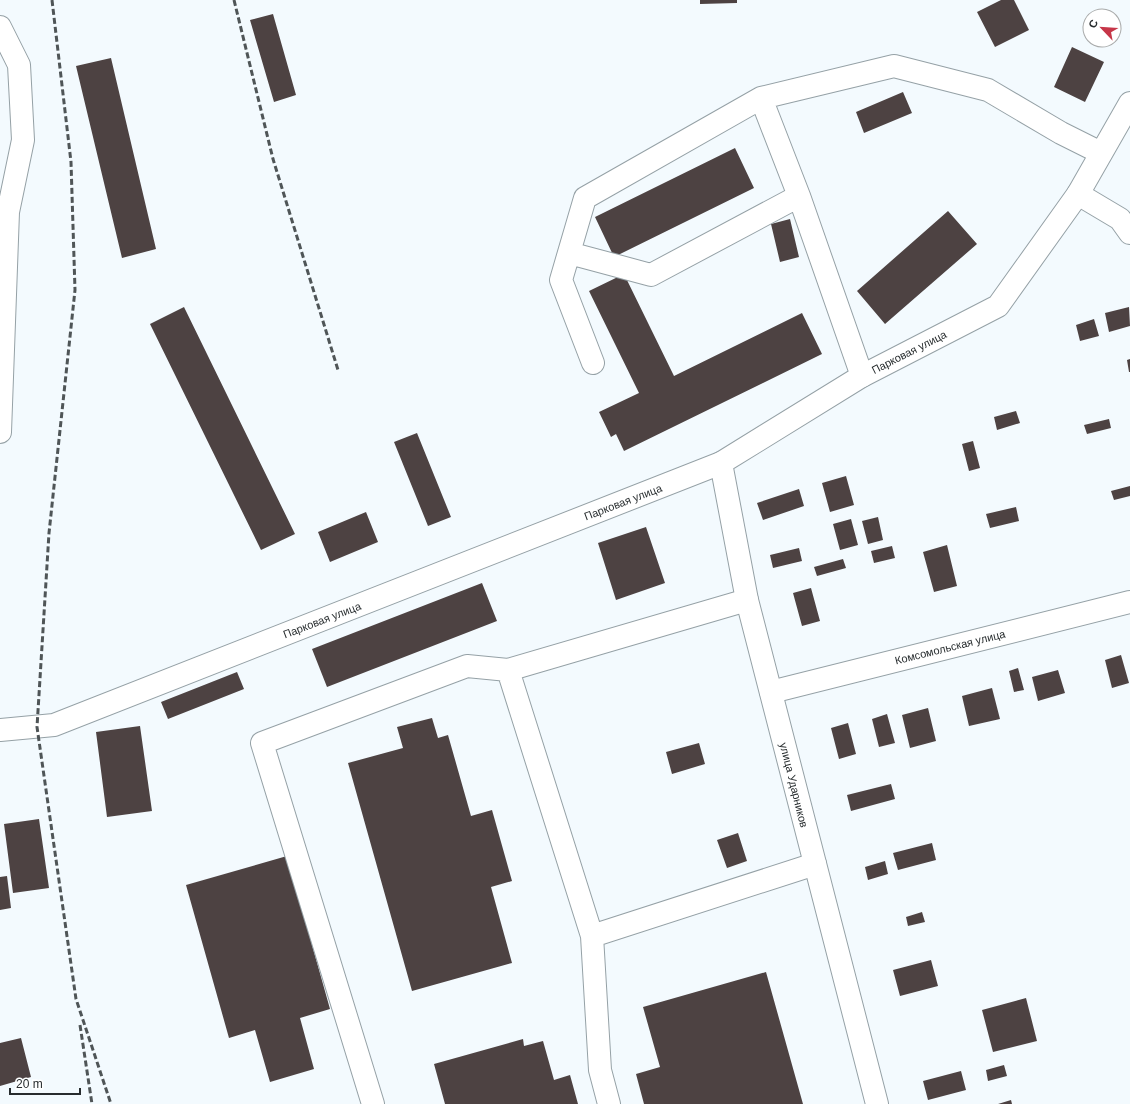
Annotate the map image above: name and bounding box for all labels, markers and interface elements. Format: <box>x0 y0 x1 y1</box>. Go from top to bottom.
north arrow <box>1082 8 1122 48</box>
text: С <box>1086 18 1100 30</box>
street label: Парковая улица <box>870 328 949 376</box>
street label: Парковая улица <box>582 481 664 522</box>
street label: Парковая улица <box>281 599 363 640</box>
street label: Комсомольская улица <box>894 627 1007 667</box>
street label: улица Ударников <box>778 741 810 829</box>
scale bar <box>10 1070 80 1096</box>
text: 20 m <box>16 1077 43 1091</box>

